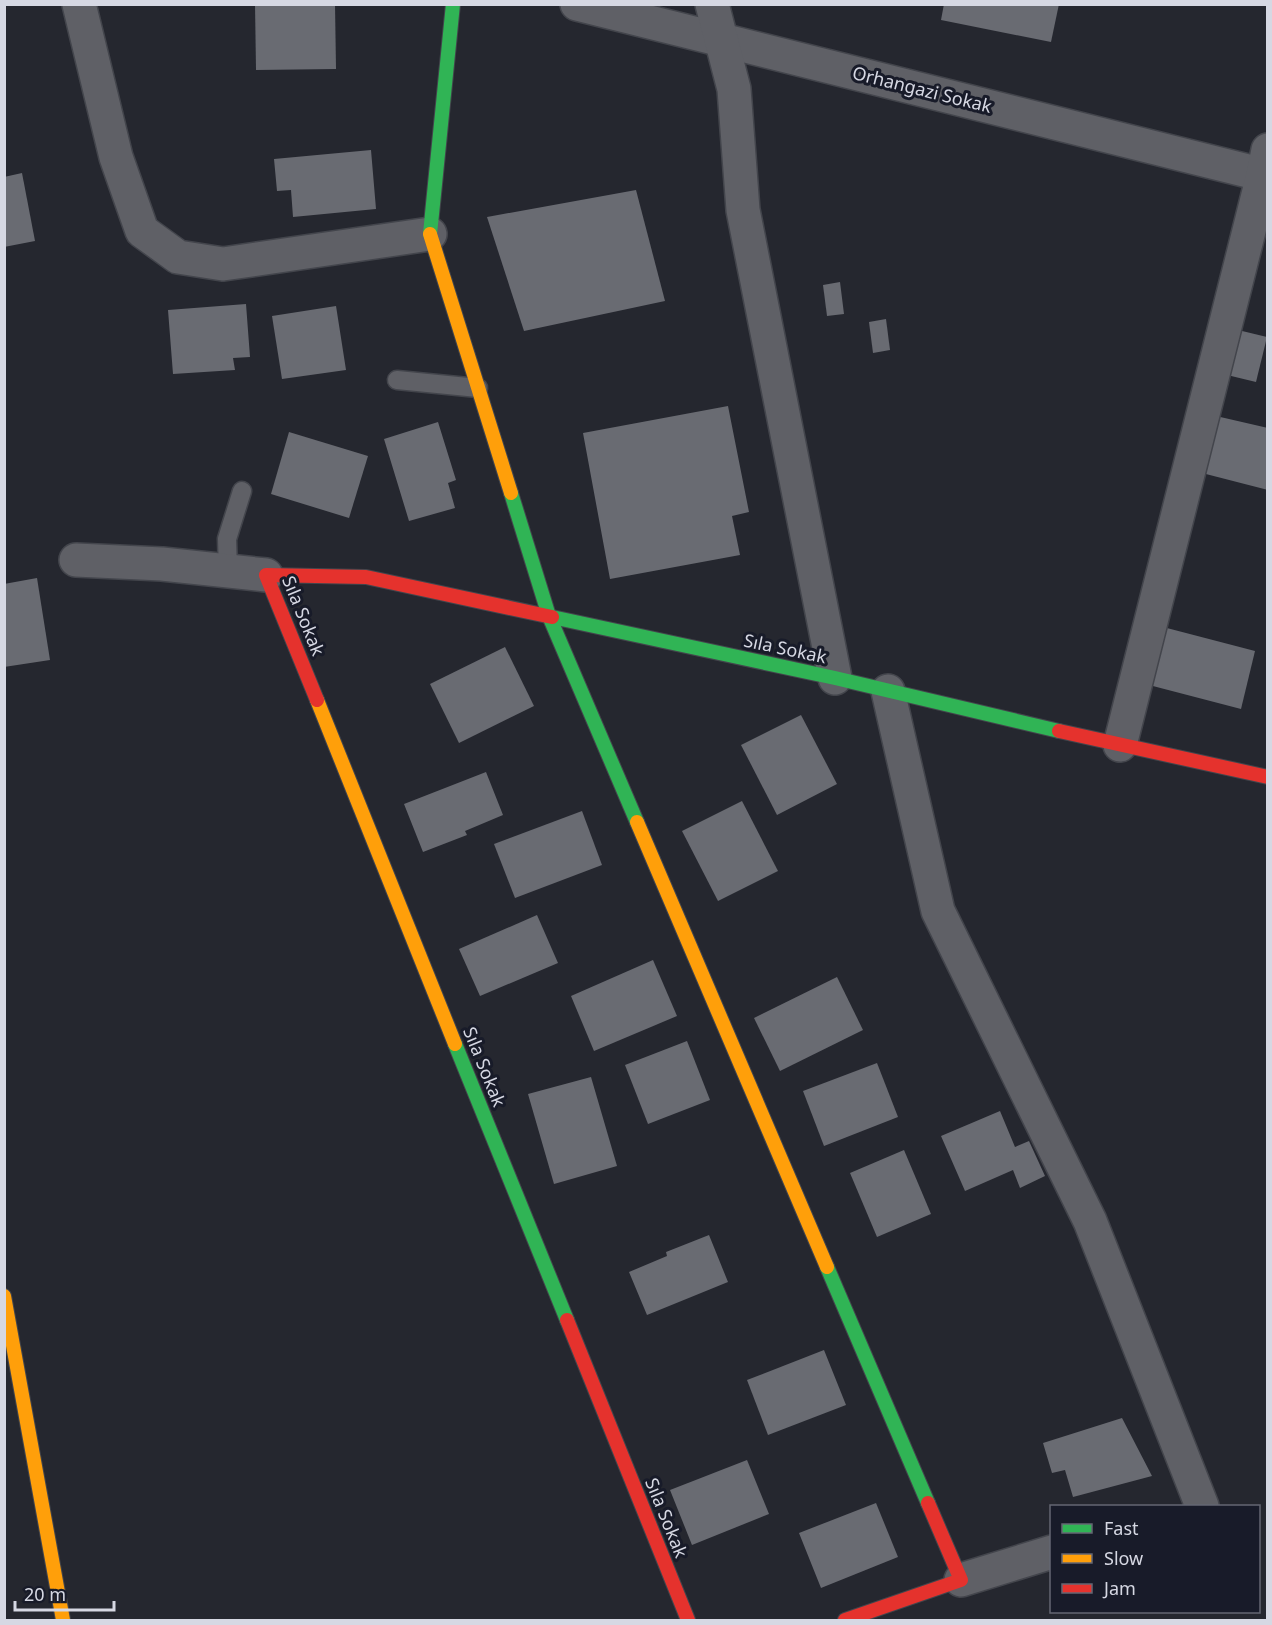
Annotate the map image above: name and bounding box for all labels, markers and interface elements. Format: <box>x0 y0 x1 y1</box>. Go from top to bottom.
street label: Orhangazi Sokak <box>850 60 995 118</box>
street label: Sıla Sokak <box>277 572 331 659</box>
street label: Sıla Sokak <box>742 628 829 669</box>
street label: Sıla Sokak <box>458 1023 512 1110</box>
street label: Sıla Sokak <box>640 1474 694 1561</box>
legend <box>1050 1505 1260 1613</box>
text: Fast <box>1104 1516 1139 1540</box>
text: Slow <box>1104 1546 1143 1570</box>
scale bar <box>15 1574 114 1612</box>
text: Jam <box>1102 1576 1136 1600</box>
text: 20 m <box>24 1582 66 1606</box>

